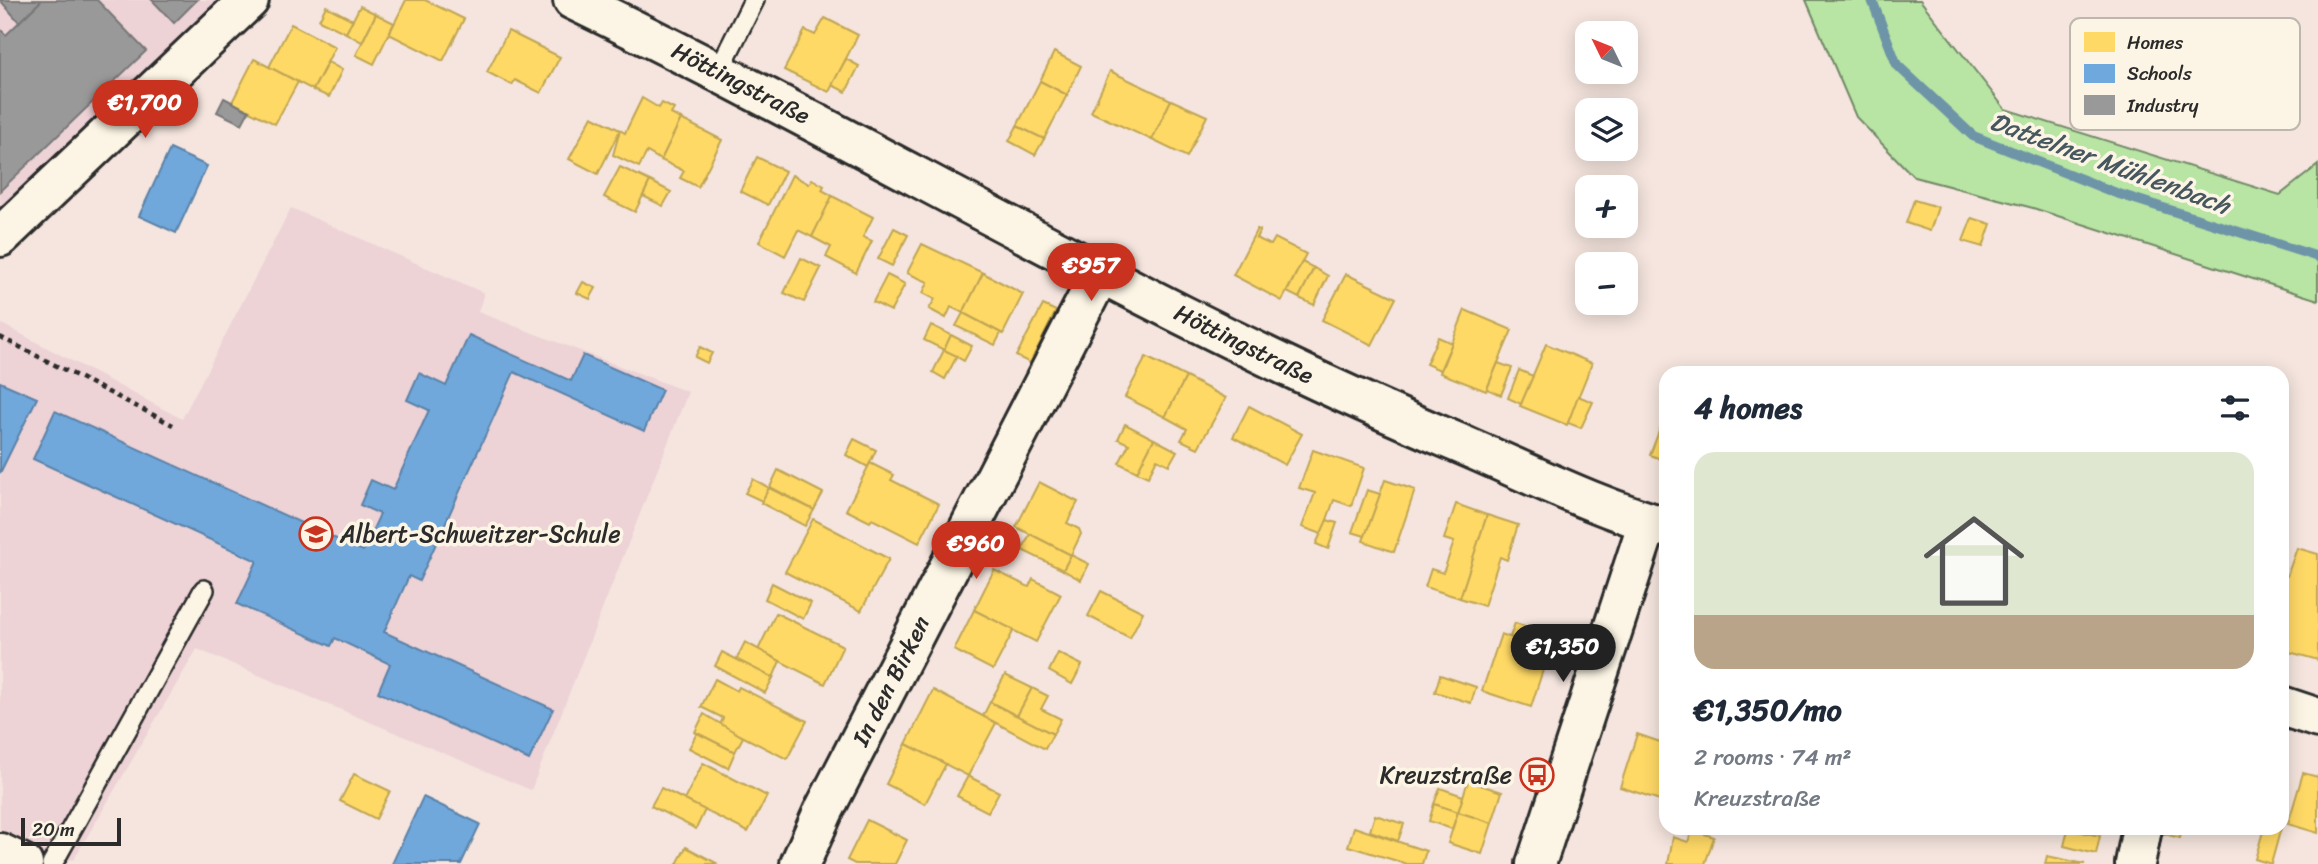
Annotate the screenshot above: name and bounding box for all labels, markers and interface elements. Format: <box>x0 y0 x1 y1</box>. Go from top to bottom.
legend <box>2070 18 2300 130</box>
north arrow <box>1575 21 1638 84</box>
map controls <box>1575 21 1638 315</box>
text: Homes <box>2127 26 2183 59</box>
street label: Höttingstraße <box>664 30 818 136</box>
text: Schools <box>2127 57 2192 90</box>
pin: €1,700 <box>88 80 202 140</box>
text: €1,700 <box>108 82 182 123</box>
text: Industry <box>2126 89 2199 122</box>
button: layers <box>1575 98 1638 161</box>
water label: Dattelner Mühlenbach <box>1984 98 2239 229</box>
button: + <box>1575 175 1638 238</box>
pin: €957 <box>1050 244 1132 303</box>
text: €957 <box>1063 245 1119 286</box>
button: − <box>1575 252 1638 315</box>
street label: Höttingstraße <box>1167 292 1321 396</box>
text: 4 homes <box>1694 381 1802 435</box>
icon: filters <box>2216 389 2254 427</box>
icon: home <box>1911 498 2037 624</box>
place label: Albert-Schweitzer-Schule <box>339 513 620 555</box>
school or university icon: Albert-Schweitzer-Schule <box>297 515 335 553</box>
pin: €960 <box>935 522 1017 581</box>
text: €960 <box>948 523 1005 564</box>
street label: In den Birken <box>840 608 942 755</box>
pin: €1,350 <box>1506 624 1620 684</box>
text: €1,350 <box>1527 626 1599 667</box>
text: €1,350/mo <box>1694 683 1842 737</box>
text: 2 rooms · 74 m² <box>1694 737 1851 778</box>
place label: Kreuzstraße <box>1380 754 1512 796</box>
bus stop icon: Kreuzstraße <box>1518 756 1556 794</box>
text: Kreuzstraße <box>1694 778 1821 819</box>
text: 20 m <box>32 813 75 846</box>
scale bar <box>21 815 121 847</box>

